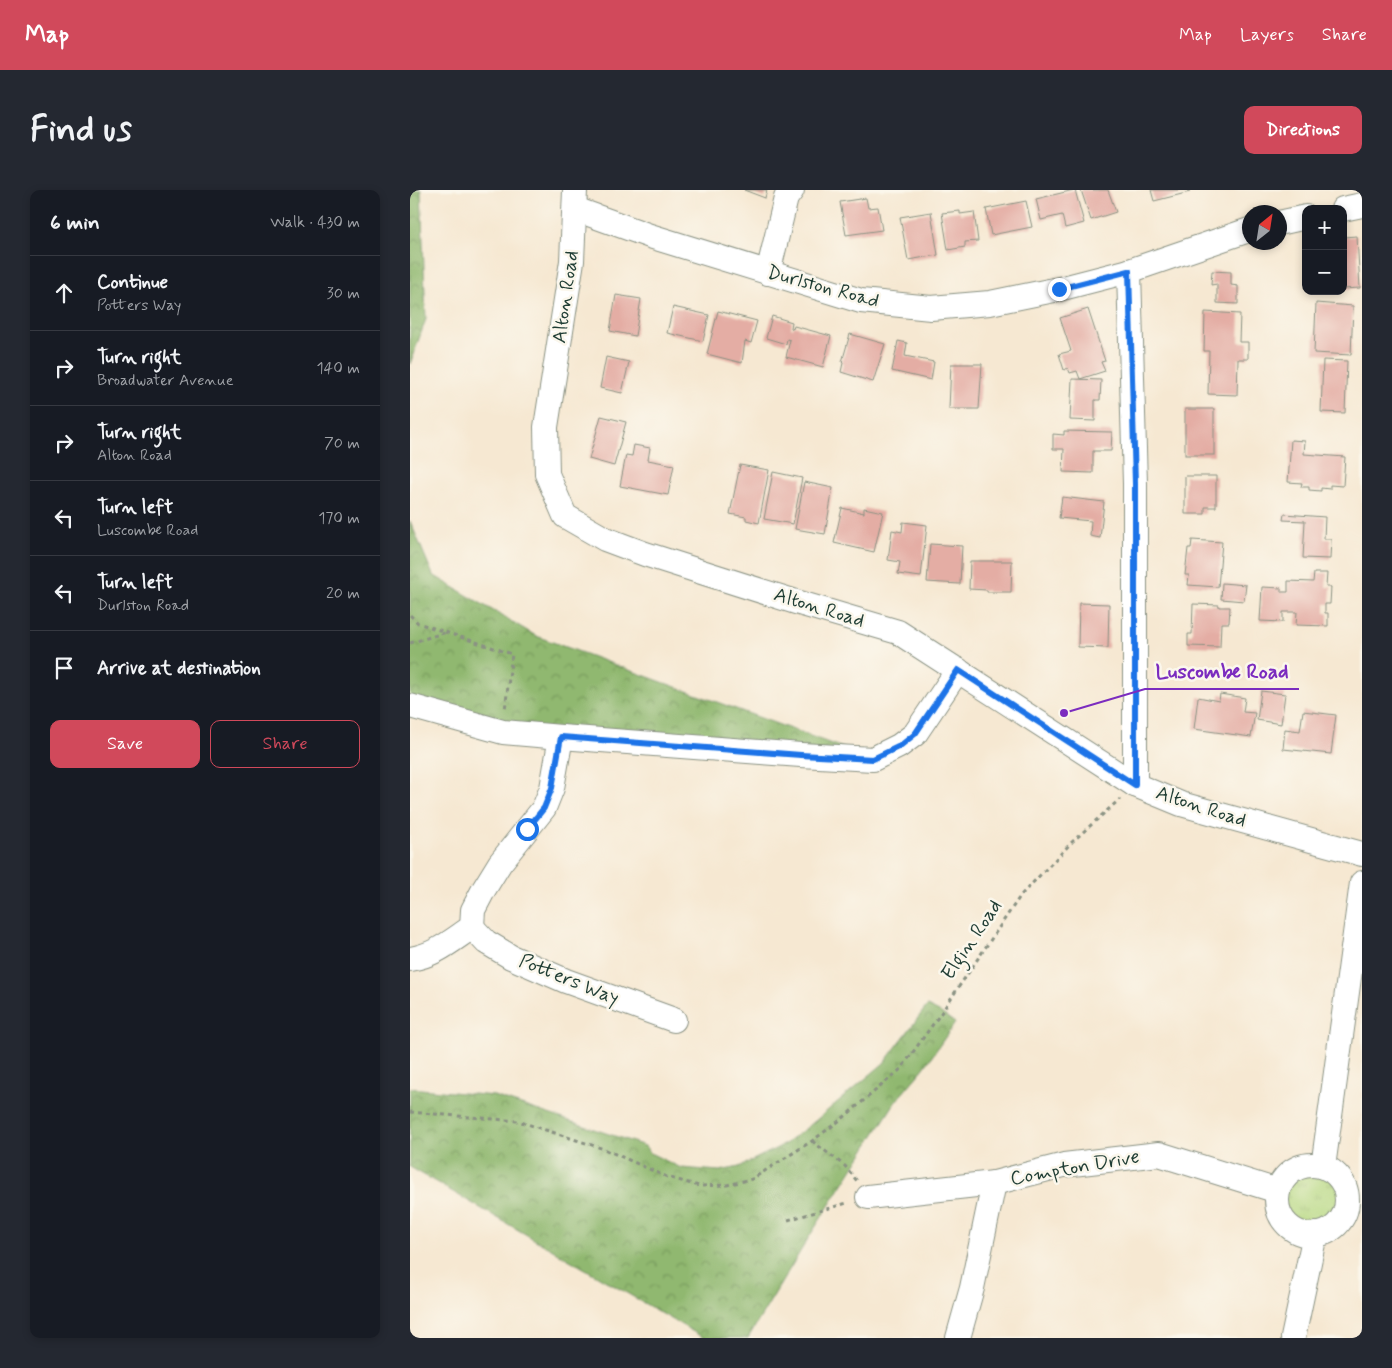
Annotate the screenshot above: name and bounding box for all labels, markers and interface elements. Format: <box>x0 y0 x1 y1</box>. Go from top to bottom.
text: Map <box>25 20 69 51</box>
text: Map <box>1179 23 1212 47</box>
text: Layers <box>1240 23 1294 47</box>
text: Share <box>1322 23 1367 47</box>
button: Directions <box>1244 106 1362 154</box>
text: Find us <box>30 107 132 153</box>
north arrow <box>1242 205 1287 250</box>
map controls <box>1302 205 1347 295</box>
button: + <box>1302 205 1347 250</box>
text: 6 min <box>50 209 100 237</box>
text: Walk · 430 m <box>270 212 360 233</box>
street label: Alton Road <box>546 249 586 345</box>
button: − <box>1302 250 1347 295</box>
street label: Durlston Road <box>764 259 882 315</box>
text: Continue <box>97 270 168 295</box>
route end <box>1048 278 1071 301</box>
icon: ahead <box>50 279 78 307</box>
text: 30 m <box>327 283 360 304</box>
text: Potters Way <box>97 295 181 316</box>
text: Turn right <box>97 345 181 370</box>
icon: right <box>50 354 78 382</box>
text: 140 m <box>316 358 360 379</box>
text: Broadwater Avenue <box>97 370 234 391</box>
text: Turn right <box>97 420 181 445</box>
icon: right <box>50 429 78 457</box>
text: 70 m <box>324 433 360 454</box>
text: Alton Road <box>97 445 172 466</box>
text: Turn left <box>97 495 173 520</box>
icon: left <box>50 504 78 532</box>
text: 170 m <box>318 508 360 529</box>
text: Luscombe Road <box>97 520 198 541</box>
text: Turn left <box>97 570 173 595</box>
icon: left <box>50 579 78 607</box>
street label: Alton Road <box>770 581 868 635</box>
text: 20 m <box>326 583 360 604</box>
text: Durlston Road <box>97 595 189 616</box>
callout: Luscombe Road <box>1145 653 1299 689</box>
icon: arrive <box>50 654 78 682</box>
text: Arrive at destination <box>97 656 261 681</box>
text: Luscombe Road <box>1155 658 1289 686</box>
button: Save <box>50 720 200 768</box>
button: Share <box>210 720 360 768</box>
street label: Alton Road <box>1152 780 1250 834</box>
route start <box>516 818 539 841</box>
street label: Elgin Road <box>935 895 1010 987</box>
street label: Potters Way <box>515 948 623 1012</box>
street label: Compton Drive <box>1008 1143 1142 1193</box>

